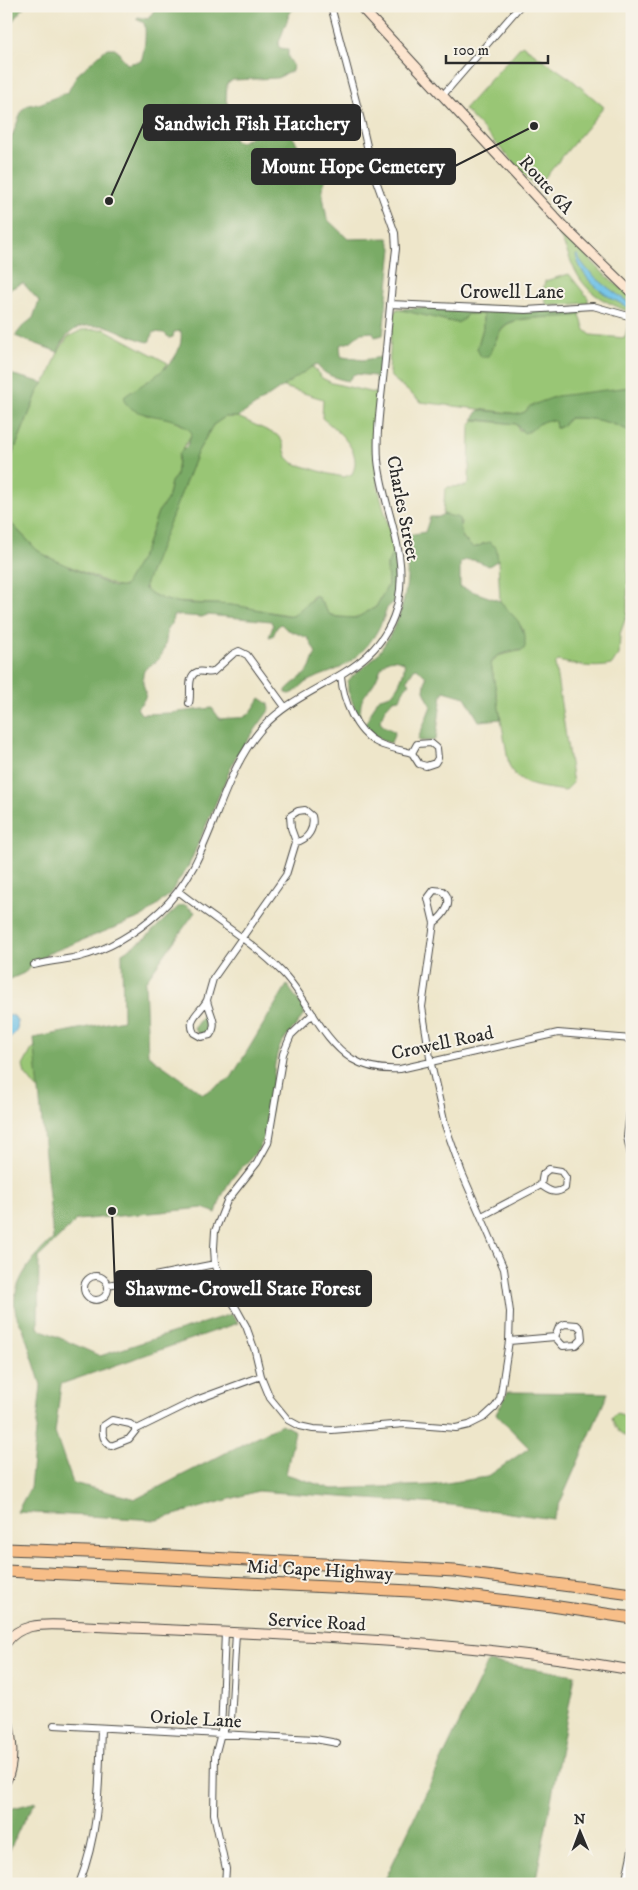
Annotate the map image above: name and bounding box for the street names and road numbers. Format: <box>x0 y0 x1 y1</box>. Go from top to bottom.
street label: Route 6A <box>514 151 579 220</box>
street label: Crowell Lane <box>460 281 564 304</box>
street label: Charles Street <box>381 454 424 563</box>
street label: Crowell Road <box>389 1021 496 1065</box>
street label: Mid Cape Highway <box>246 1555 395 1586</box>
street label: Service Road <box>267 1608 367 1637</box>
street label: Oriole Lane <box>150 1706 242 1733</box>

